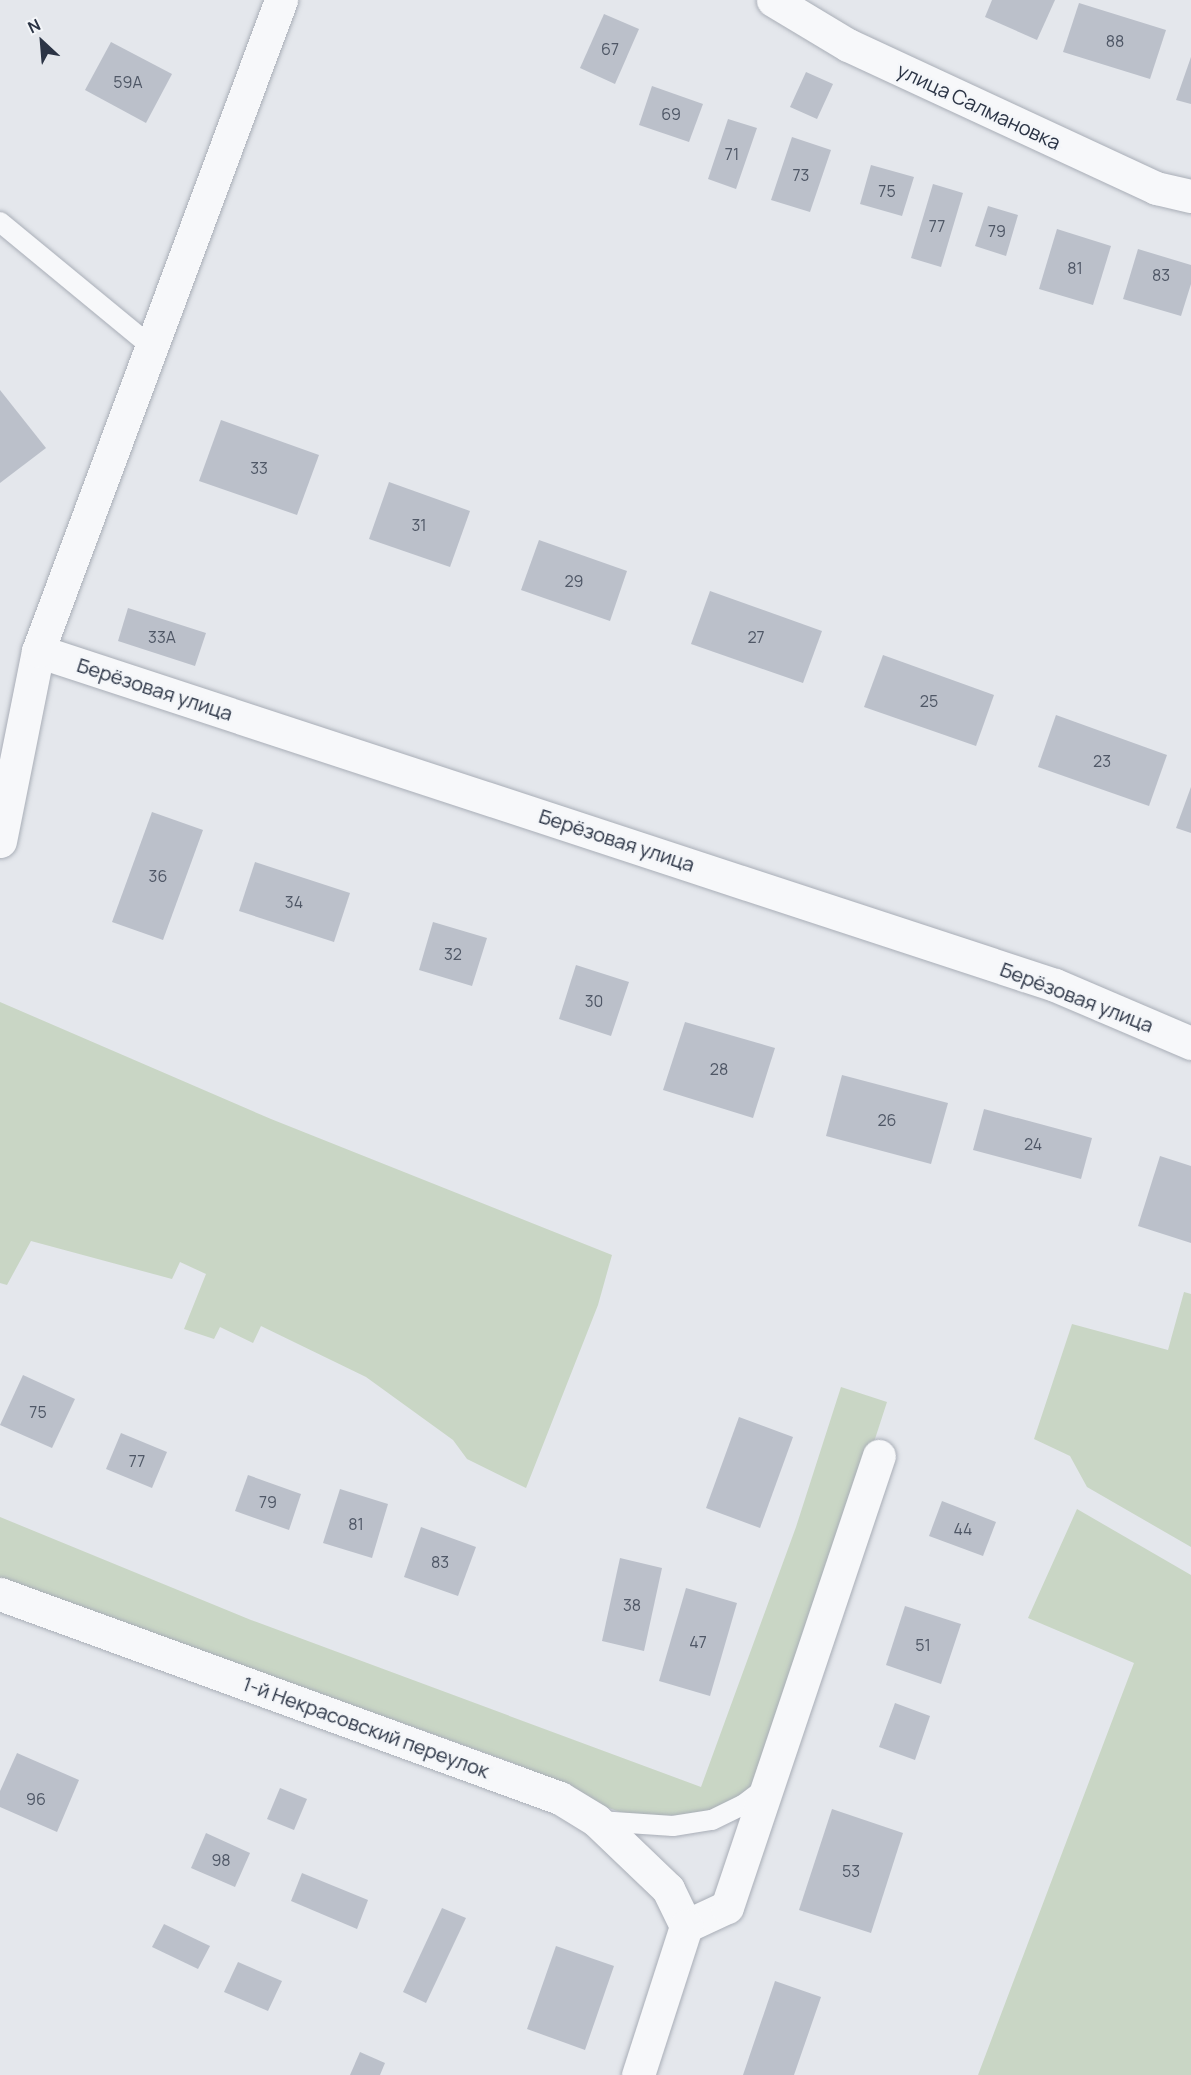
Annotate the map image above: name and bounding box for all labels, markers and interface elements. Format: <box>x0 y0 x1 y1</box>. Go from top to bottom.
north arrow <box>12 12 72 72</box>
text: N <box>24 13 44 38</box>
house number: 88 <box>1106 31 1124 51</box>
house number: 67 <box>601 39 619 59</box>
street label: улица Салмановка <box>893 58 1065 154</box>
house number: 59А <box>113 72 143 92</box>
house number: 69 <box>661 104 681 124</box>
house number: 71 <box>725 144 739 164</box>
house number: 73 <box>793 165 809 185</box>
house number: 75 <box>878 181 896 201</box>
house number: 77 <box>929 216 945 236</box>
house number: 79 <box>988 221 1006 241</box>
house number: 81 <box>1067 258 1083 278</box>
house number: 83 <box>1152 265 1170 285</box>
house number: 33 <box>250 458 268 478</box>
house number: 31 <box>411 515 427 535</box>
house number: 29 <box>564 571 584 591</box>
house number: 33А <box>148 627 176 647</box>
house number: 27 <box>747 627 765 647</box>
street label: Берёзовая улица <box>74 653 236 725</box>
house number: 25 <box>920 691 938 711</box>
house number: 23 <box>1093 751 1111 771</box>
street label: Берёзовая улица <box>536 804 698 876</box>
house number: 36 <box>149 866 167 886</box>
house number: 34 <box>285 892 303 912</box>
house number: 32 <box>444 944 462 964</box>
street label: Берёзовая улица <box>997 957 1157 1037</box>
house number: 30 <box>585 991 603 1011</box>
house number: 28 <box>710 1059 728 1079</box>
house number: 26 <box>877 1110 897 1130</box>
house number: 24 <box>1024 1134 1042 1154</box>
house number: 75 <box>29 1402 47 1422</box>
house number: 77 <box>129 1451 145 1471</box>
house number: 79 <box>259 1492 277 1512</box>
house number: 81 <box>348 1514 364 1534</box>
house number: 44 <box>953 1519 973 1539</box>
house number: 83 <box>431 1552 449 1572</box>
house number: 38 <box>623 1595 641 1615</box>
house number: 47 <box>689 1632 707 1652</box>
house number: 51 <box>915 1635 931 1655</box>
street label: 1-й Некрасовский переулок <box>239 1671 493 1783</box>
house number: 96 <box>26 1789 46 1809</box>
house number: 98 <box>211 1850 231 1870</box>
house number: 53 <box>842 1861 860 1881</box>

